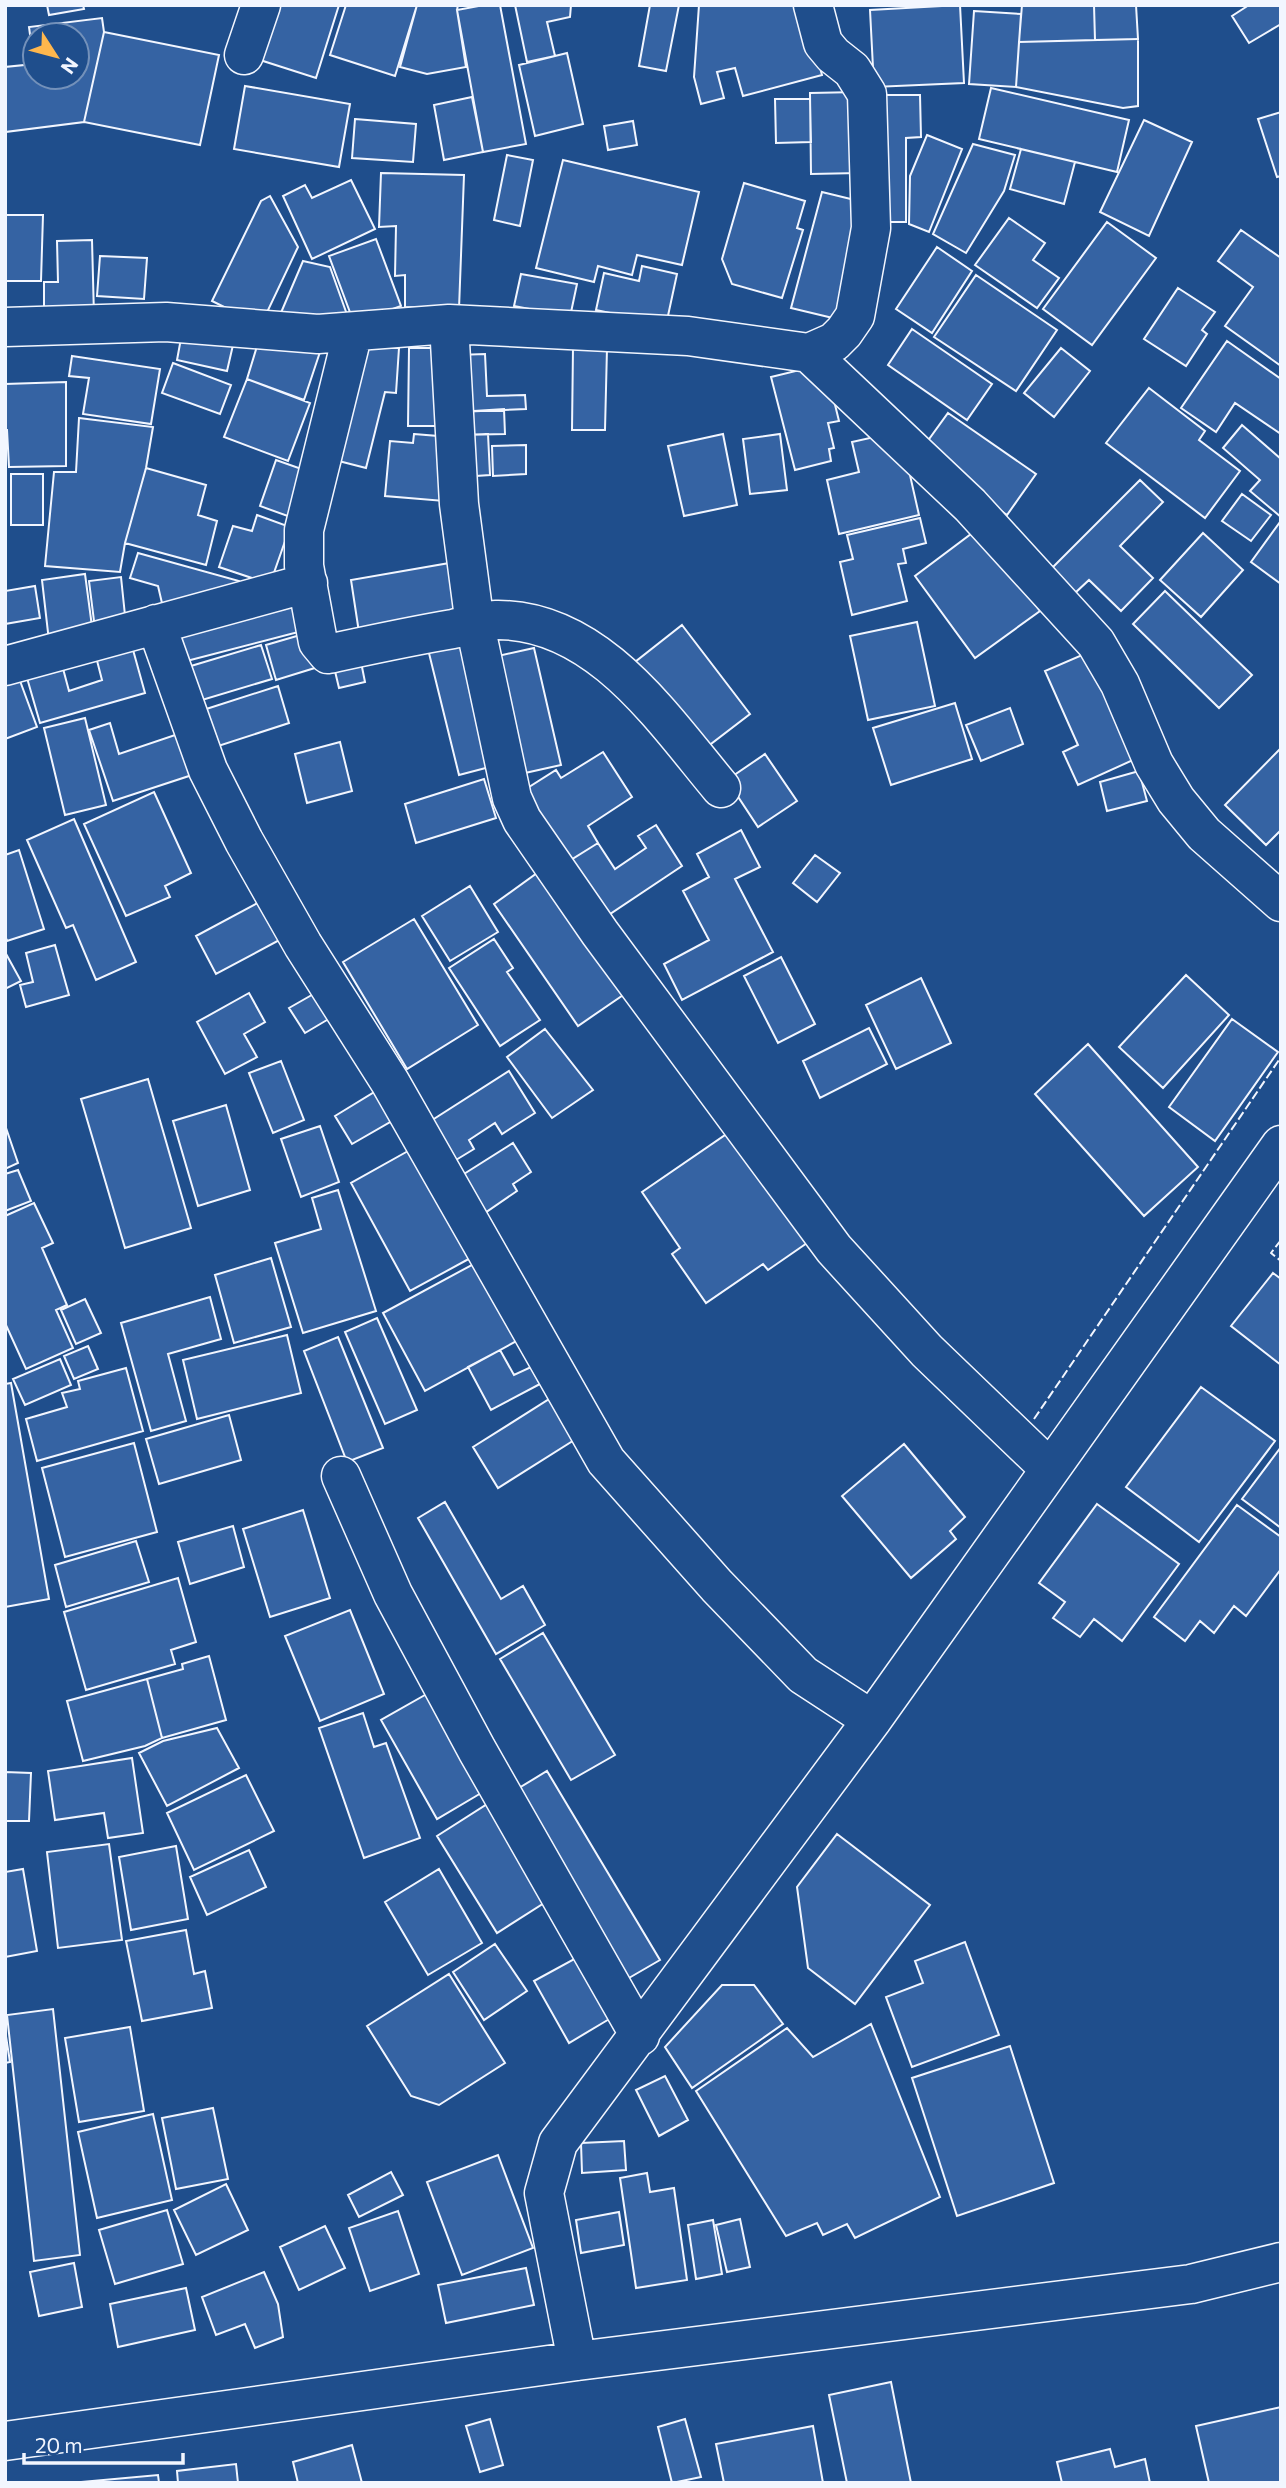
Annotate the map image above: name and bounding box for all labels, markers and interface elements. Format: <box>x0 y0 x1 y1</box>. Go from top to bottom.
north arrow <box>21 21 91 91</box>
text: N <box>57 54 84 79</box>
scale bar <box>24 2422 184 2466</box>
text: 20 m <box>35 2432 83 2457</box>

